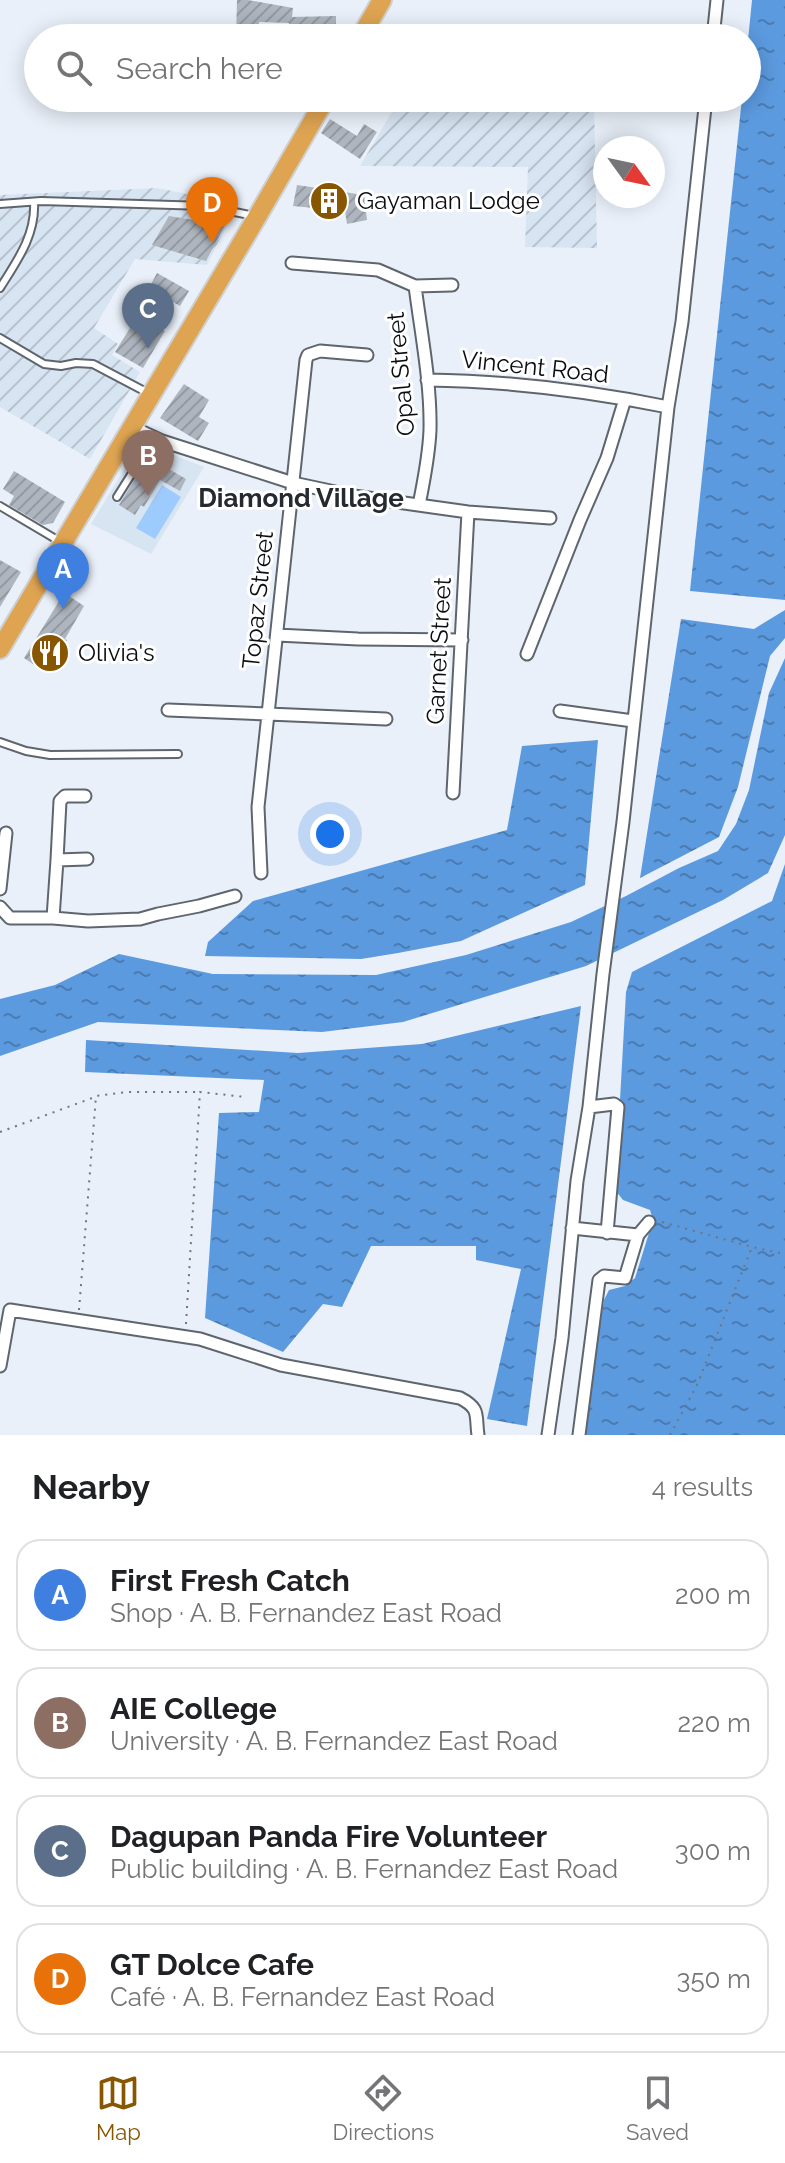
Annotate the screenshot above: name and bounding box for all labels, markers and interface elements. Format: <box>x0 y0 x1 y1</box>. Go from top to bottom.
search box <box>24 24 761 112</box>
icon: search <box>52 46 96 90</box>
text: Search here <box>116 51 283 86</box>
north arrow <box>593 136 665 208</box>
pin: D <box>186 177 238 243</box>
building icon: Gayaman Lodge <box>308 180 350 222</box>
place label: Gayaman Lodge <box>357 186 540 215</box>
pin: C <box>122 283 174 349</box>
street label: Opal Street <box>381 311 420 437</box>
street label: Vincent Road <box>460 344 610 389</box>
pin: B <box>122 430 174 496</box>
district label: Diamond Village <box>198 483 404 513</box>
street label: Topaz Street <box>236 530 279 670</box>
pin: A <box>37 543 89 609</box>
street label: Garnet Street <box>420 577 457 725</box>
restaurant icon: Olivia's <box>29 632 71 674</box>
place label: Olivia's <box>78 638 155 667</box>
your location <box>310 814 350 854</box>
text: Nearby <box>32 1467 150 1507</box>
text: 4 results <box>652 1472 753 1502</box>
text: First Fresh Catch <box>110 1563 350 1598</box>
text: A <box>51 1580 69 1610</box>
text: 200 m <box>675 1580 751 1610</box>
text: Shop · A. B. Fernandez East Road <box>110 1598 502 1628</box>
text: AIE College <box>110 1691 277 1726</box>
text: B <box>51 1708 69 1738</box>
text: 220 m <box>677 1708 751 1738</box>
text: University · A. B. Fernandez East Road <box>110 1726 558 1756</box>
text: Dagupan Panda Fire Volunteer <box>110 1819 547 1854</box>
text: C <box>51 1836 69 1866</box>
text: 300 m <box>675 1836 751 1866</box>
text: Public building · A. B. Fernandez East Road <box>110 1854 618 1884</box>
text: GT Dolce Cafe <box>110 1947 314 1982</box>
text: D <box>51 1964 69 1994</box>
text: 350 m <box>677 1964 751 1994</box>
text: Café · A. B. Fernandez East Road <box>110 1982 495 2012</box>
tab: Map <box>96 2071 141 2145</box>
tab: Directions <box>333 2071 434 2145</box>
tab: Saved <box>626 2071 689 2145</box>

